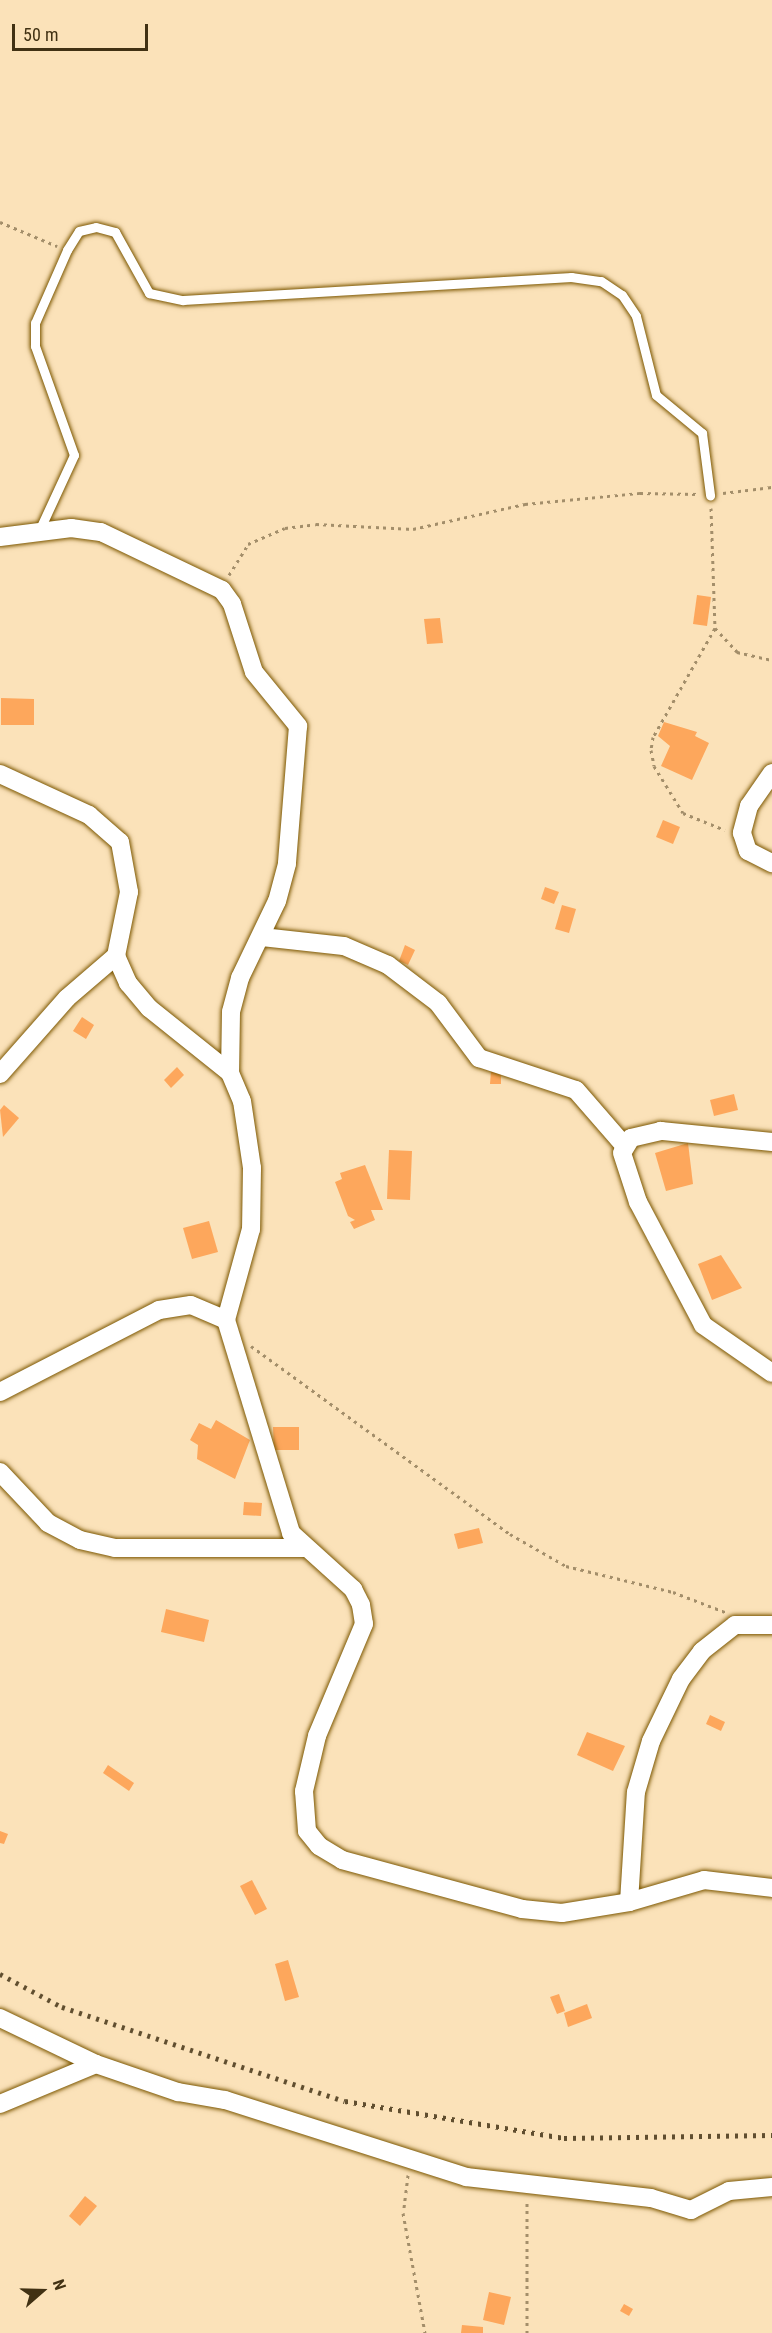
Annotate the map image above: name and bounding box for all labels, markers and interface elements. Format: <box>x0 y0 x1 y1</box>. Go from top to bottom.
scale bar <box>15 12 152 50</box>
text: 50 m <box>23 24 58 45</box>
north arrow <box>12 2261 72 2321</box>
text: N <box>49 2277 70 2293</box>

